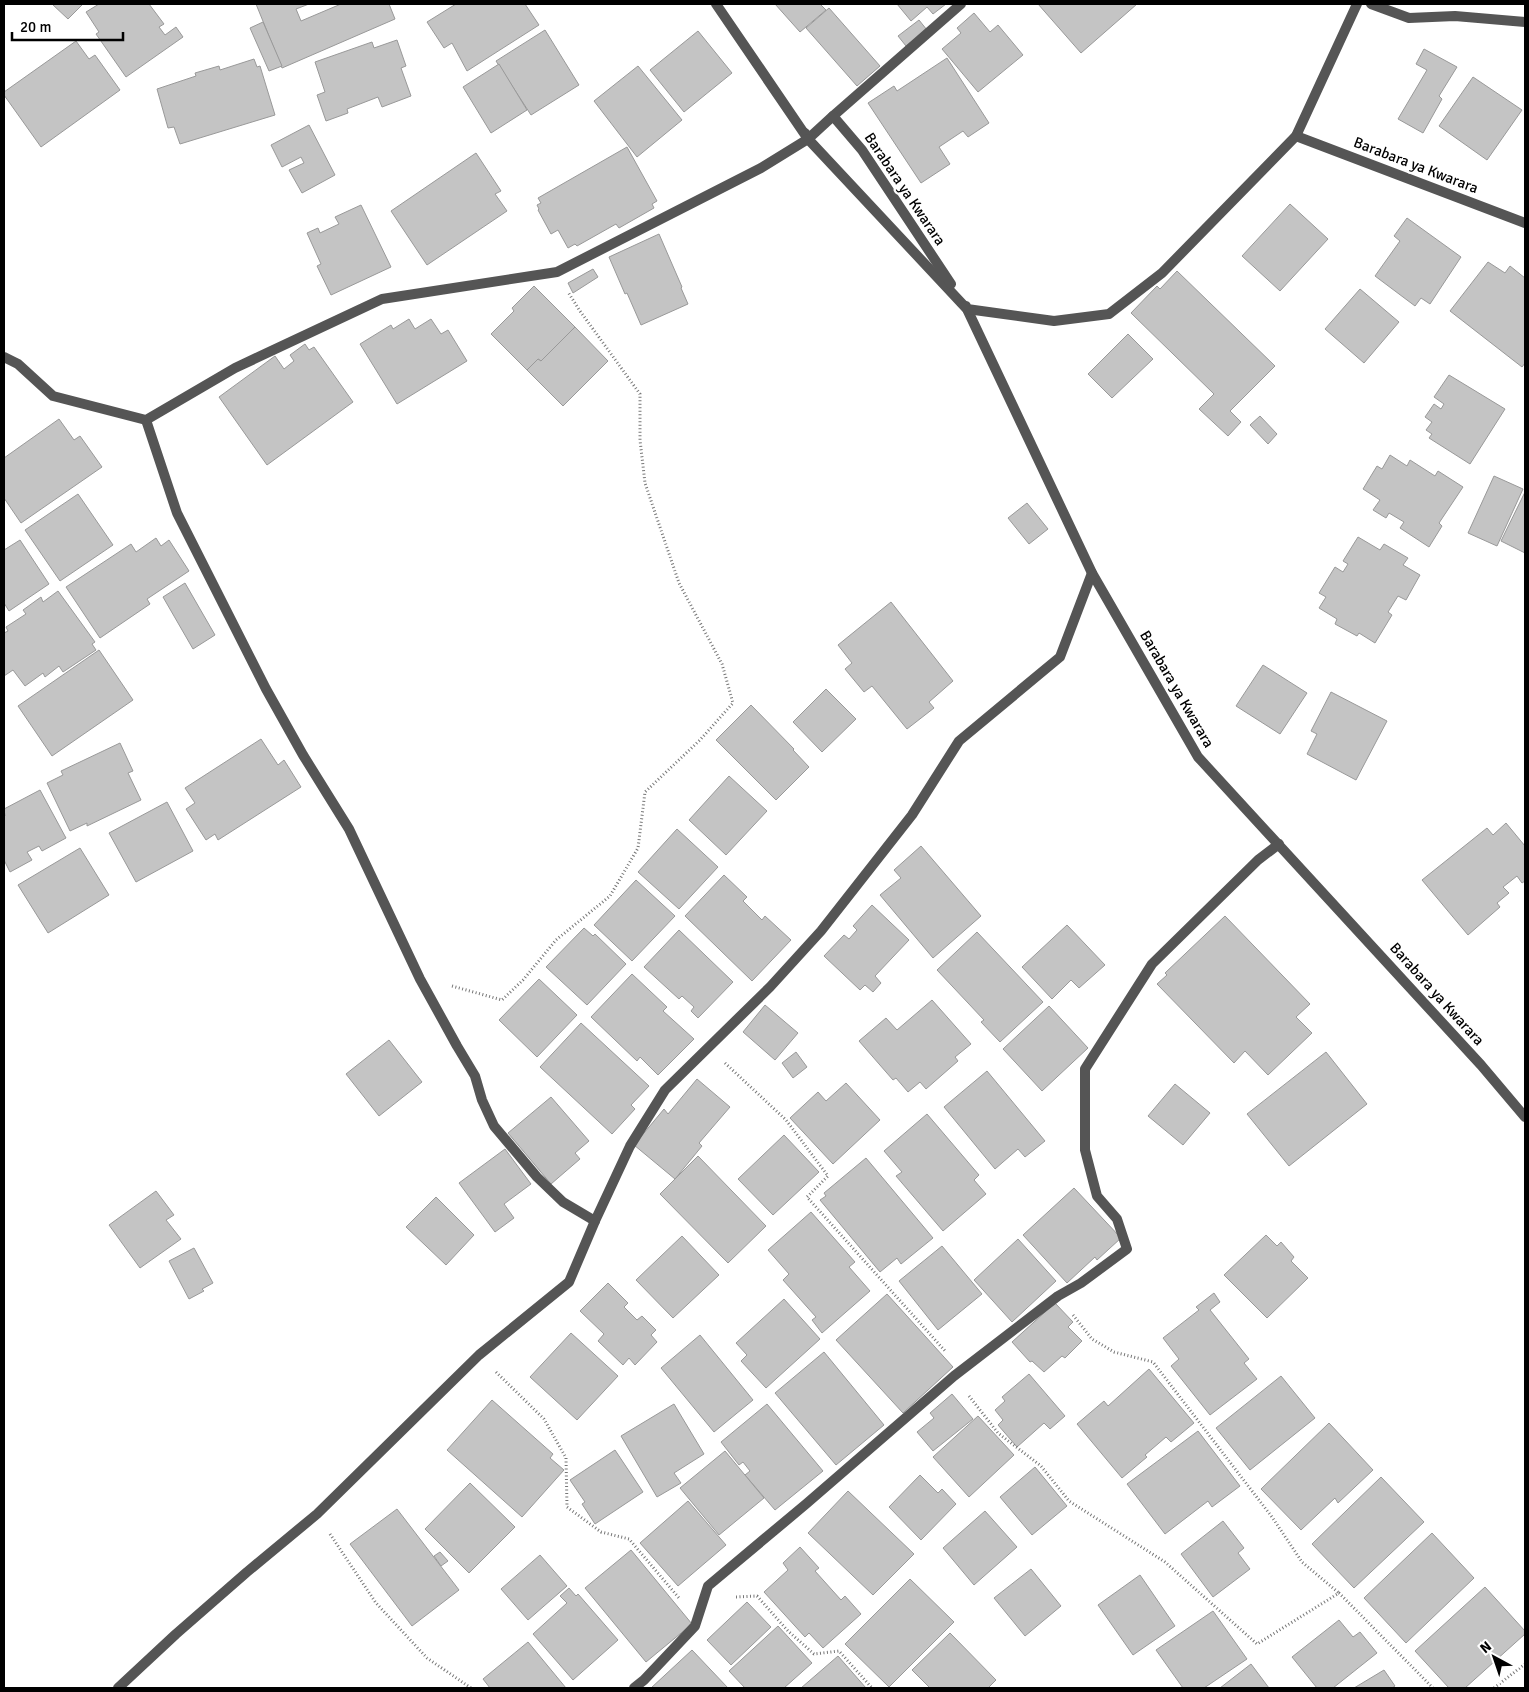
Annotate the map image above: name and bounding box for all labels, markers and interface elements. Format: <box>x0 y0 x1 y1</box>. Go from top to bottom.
scale bar <box>12 10 124 42</box>
text: 20 m <box>20 18 51 36</box>
street label: Barabara ya Kwarara <box>861 129 949 249</box>
street label: Barabara ya Kwarara <box>1351 133 1481 197</box>
street label: Barabara ya Kwarara <box>1136 627 1218 751</box>
street label: Barabara ya Kwarara <box>1386 939 1488 1049</box>
north arrow <box>1469 1632 1519 1682</box>
text: N <box>1477 1638 1495 1657</box>

